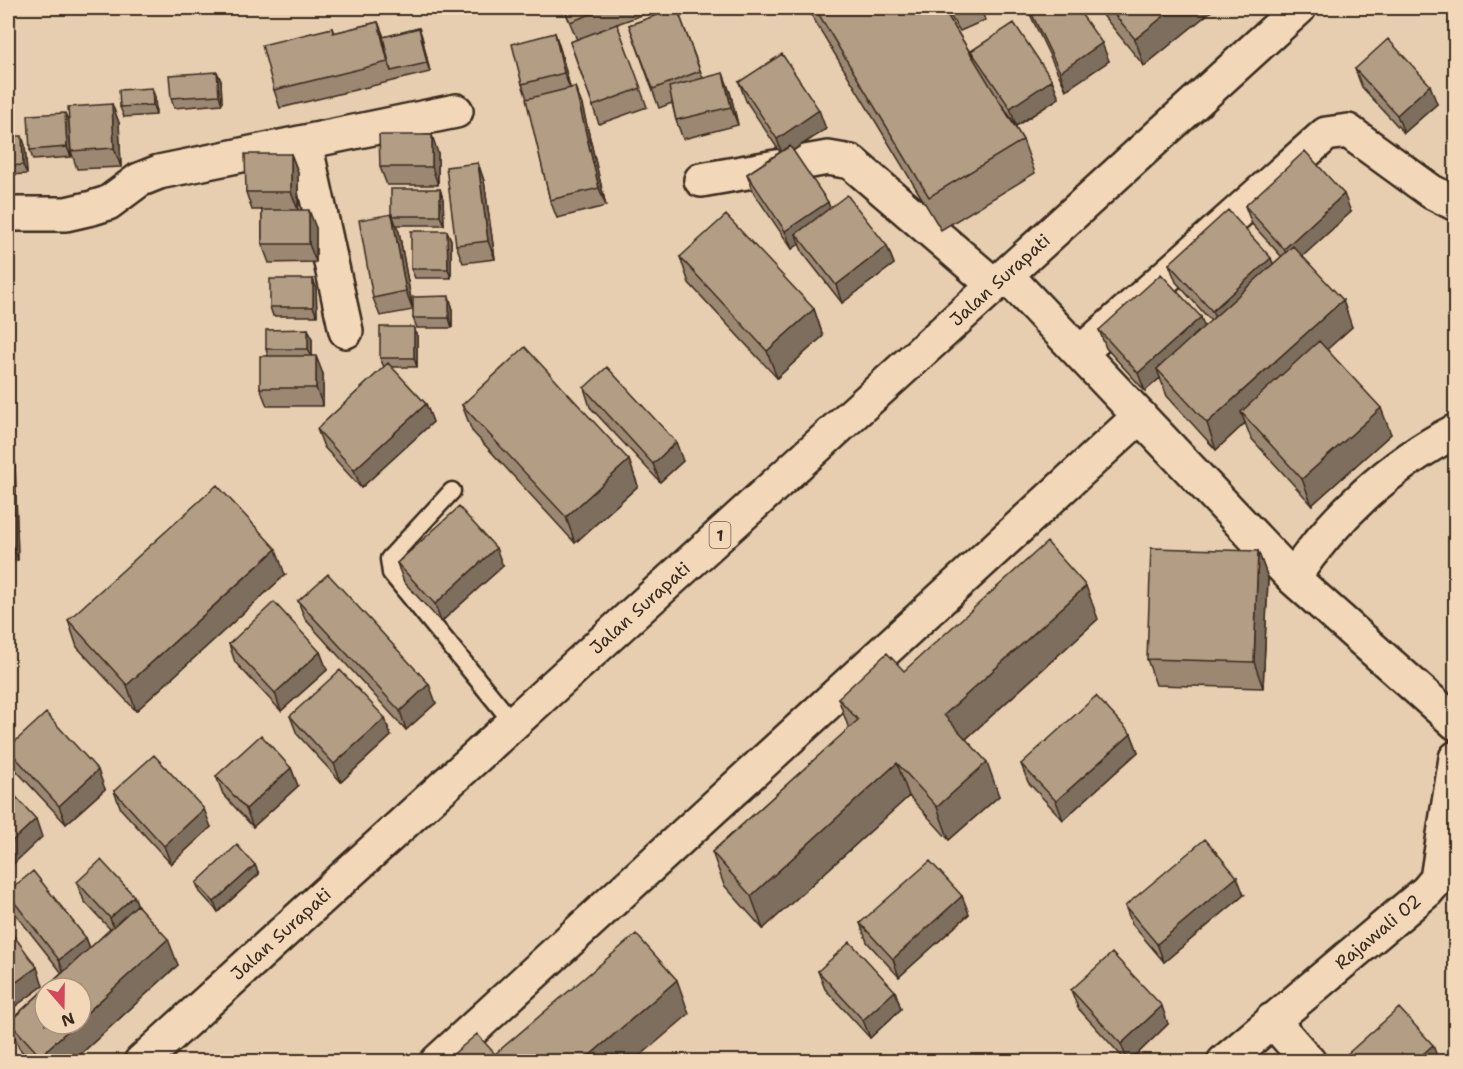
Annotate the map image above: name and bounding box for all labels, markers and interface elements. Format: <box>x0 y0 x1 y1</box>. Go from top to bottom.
street label: Jalan Surapati <box>945 228 1055 332</box>
road number: 1 <box>710 522 730 548</box>
street label: Jalan Surapati <box>585 556 695 660</box>
street label: Jalan Surapati <box>226 882 336 986</box>
street label: Rajawali 02 <box>1330 889 1426 975</box>
north arrow <box>33 976 93 1036</box>
text: N <box>58 1008 78 1032</box>

